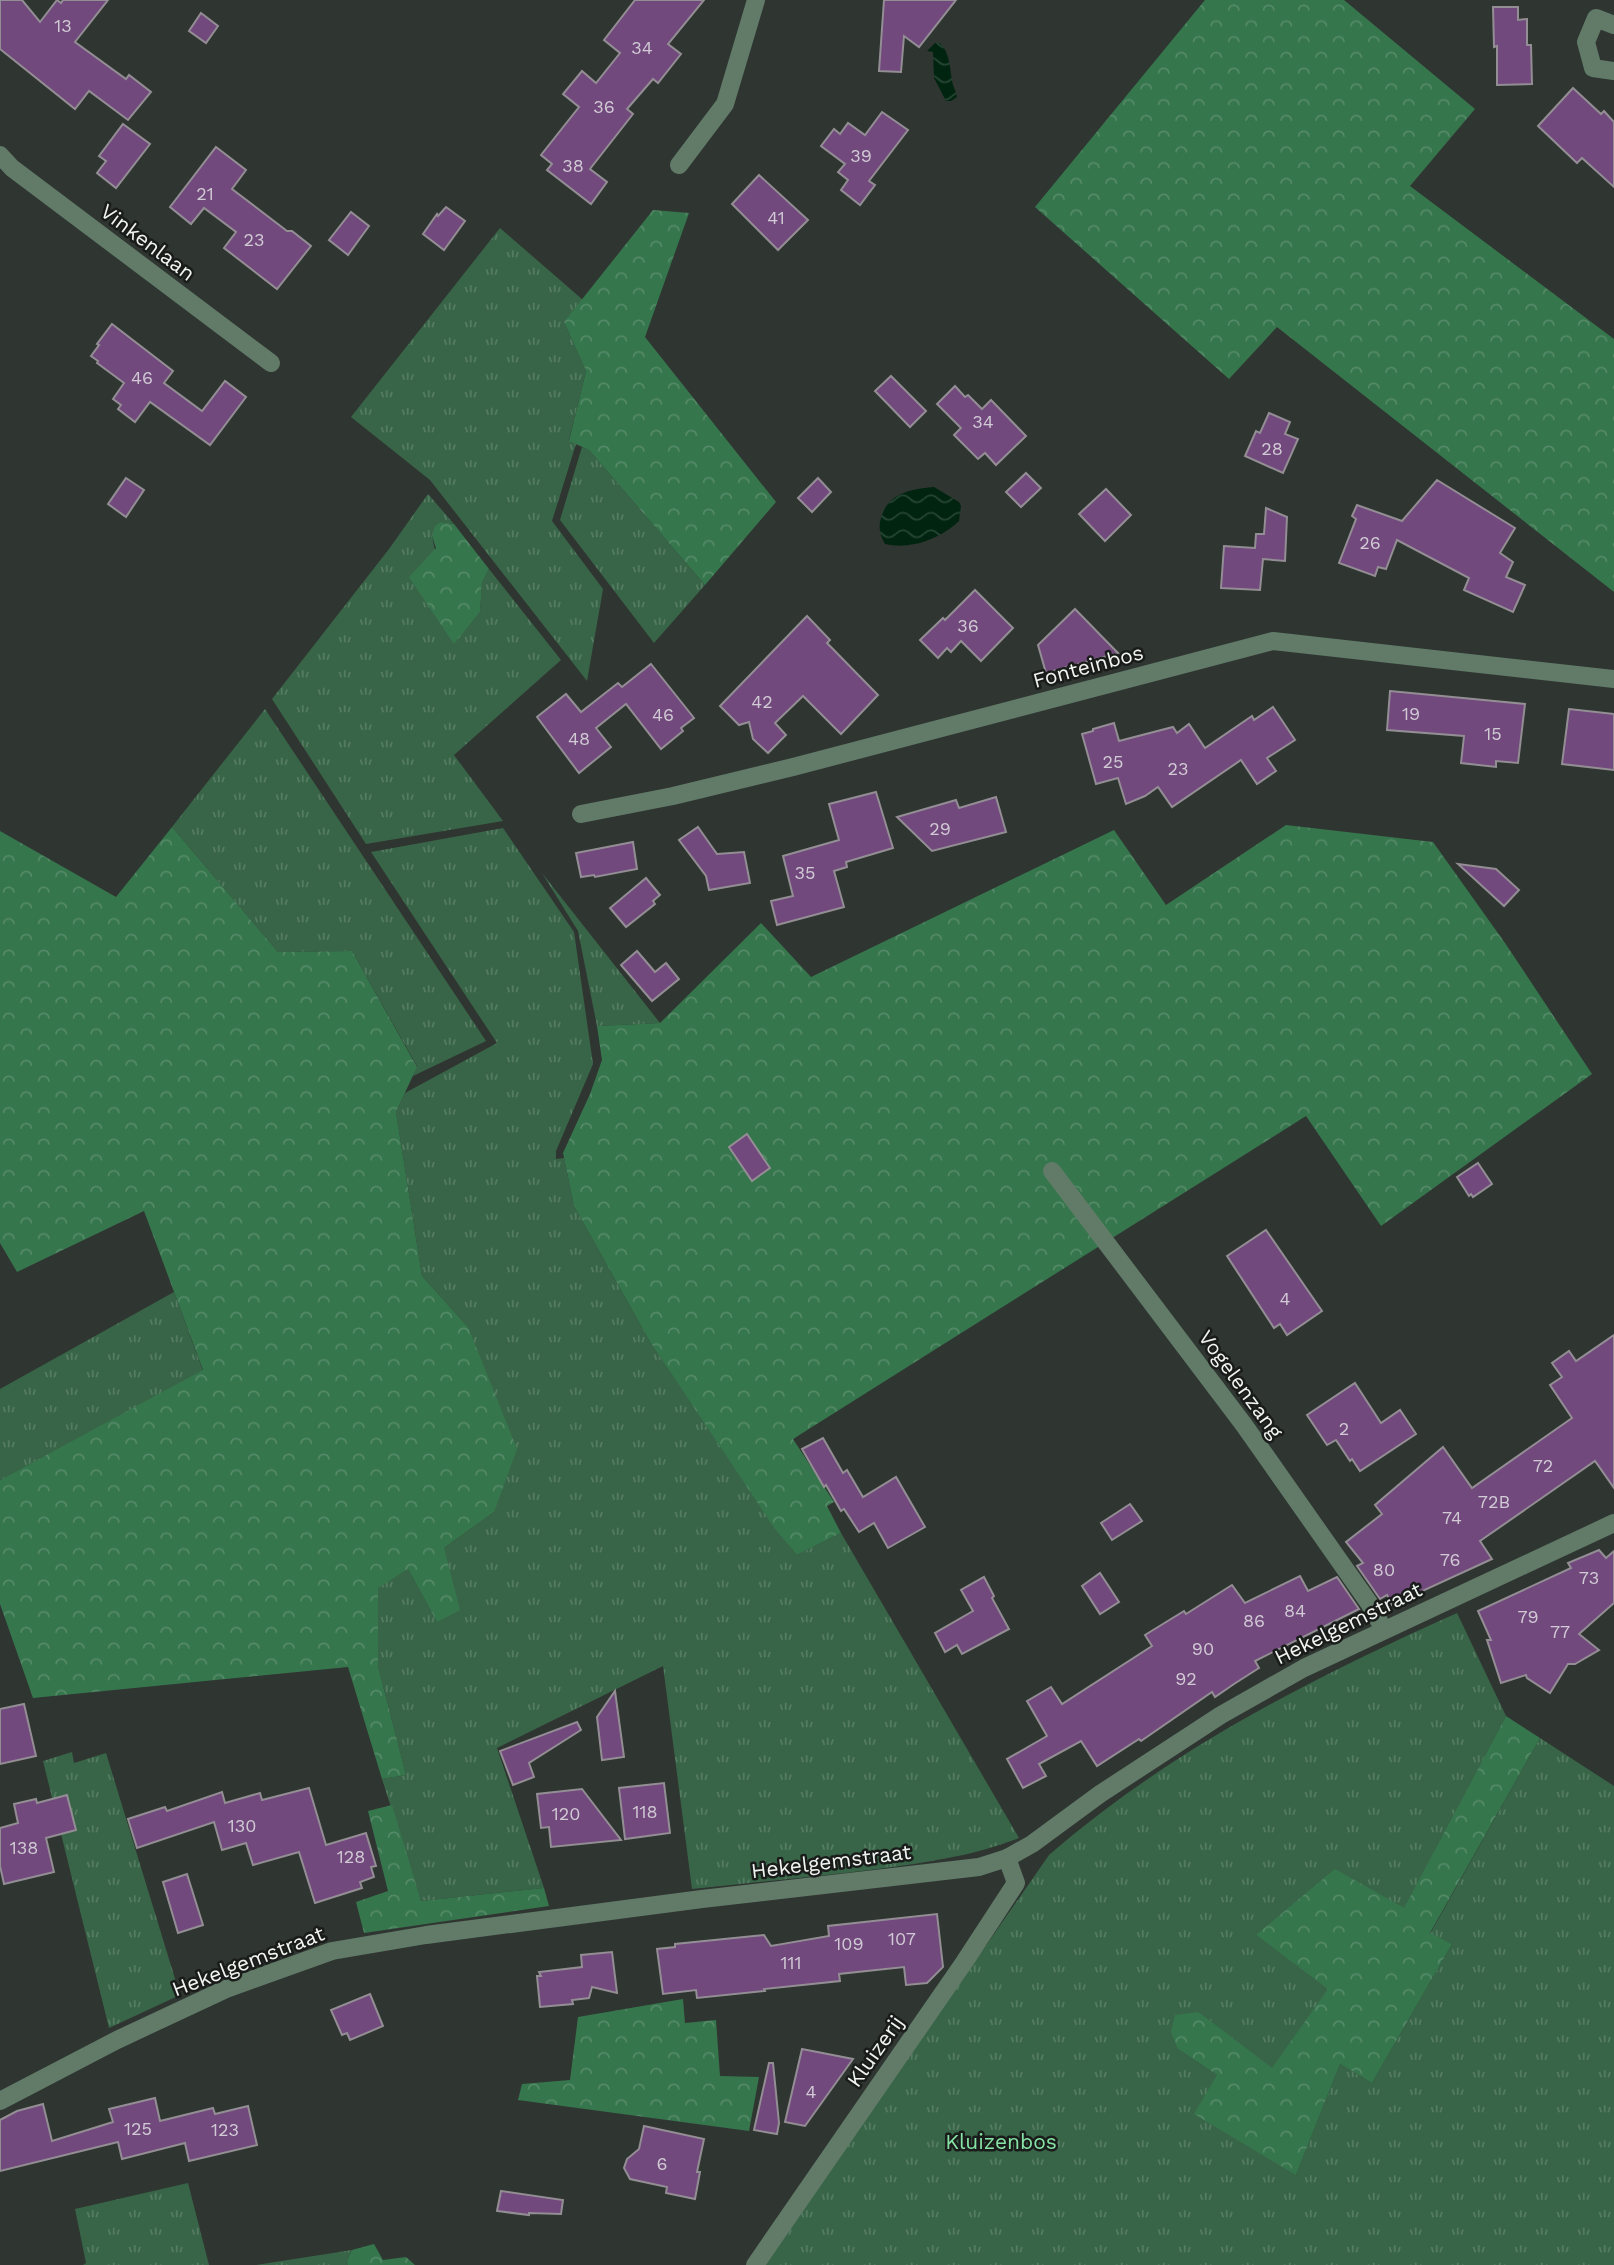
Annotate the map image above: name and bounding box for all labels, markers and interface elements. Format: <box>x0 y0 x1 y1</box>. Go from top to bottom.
house number: 13 <box>54 15 72 36</box>
house number: 34 <box>631 37 653 58</box>
house number: 36 <box>593 96 615 117</box>
house number: 39 <box>850 145 872 166</box>
house number: 38 <box>562 155 584 176</box>
house number: 21 <box>196 183 214 204</box>
street label: Vinkenlaan <box>96 198 200 286</box>
house number: 41 <box>767 207 785 228</box>
house number: 23 <box>244 229 265 250</box>
house number: 46 <box>131 367 153 388</box>
house number: 34 <box>972 411 994 432</box>
house number: 28 <box>1261 438 1283 459</box>
house number: 26 <box>1359 532 1381 553</box>
house number: 36 <box>957 615 979 636</box>
street label: Fonteinbos <box>1030 639 1146 693</box>
house number: 42 <box>751 691 773 712</box>
house number: 19 <box>1402 703 1420 724</box>
house number: 46 <box>652 704 674 725</box>
house number: 15 <box>1484 723 1502 744</box>
house number: 48 <box>568 728 590 749</box>
house number: 25 <box>1103 751 1123 772</box>
house number: 23 <box>1168 758 1189 779</box>
house number: 29 <box>929 818 951 839</box>
house number: 35 <box>795 862 815 883</box>
house number: 4 <box>1280 1288 1291 1309</box>
street label: Vogelenzang <box>1193 1325 1289 1444</box>
house number: 2 <box>1339 1418 1349 1439</box>
house number: 72 <box>1533 1455 1553 1476</box>
house number: 72B <box>1478 1491 1510 1512</box>
house number: 74 <box>1442 1507 1462 1528</box>
house number: 76 <box>1440 1549 1460 1570</box>
house number: 80 <box>1373 1559 1395 1580</box>
house number: 73 <box>1579 1567 1599 1588</box>
street label: Hekelgemstraat <box>1270 1576 1426 1670</box>
house number: 84 <box>1284 1600 1306 1621</box>
house number: 79 <box>1517 1606 1539 1627</box>
house number: 86 <box>1243 1610 1265 1631</box>
house number: 77 <box>1550 1621 1570 1642</box>
house number: 90 <box>1192 1638 1214 1659</box>
house number: 92 <box>1175 1668 1197 1689</box>
house number: 118 <box>632 1801 658 1822</box>
house number: 120 <box>552 1803 580 1824</box>
house number: 130 <box>228 1815 256 1836</box>
house number: 138 <box>10 1837 38 1858</box>
street label: Hekelgemstraat <box>750 1839 913 1883</box>
house number: 128 <box>337 1846 365 1867</box>
street label: Hekelgemstraat <box>168 1920 328 2002</box>
house number: 107 <box>888 1928 916 1949</box>
house number: 109 <box>834 1933 864 1954</box>
house number: 111 <box>780 1952 802 1973</box>
street label: Kluizerij <box>841 2010 909 2092</box>
house number: 4 <box>806 2081 817 2102</box>
house number: 125 <box>124 2118 152 2139</box>
house number: 123 <box>211 2119 239 2140</box>
park label: Kluizenbos <box>945 2129 1057 2154</box>
house number: 6 <box>657 2153 667 2174</box>

